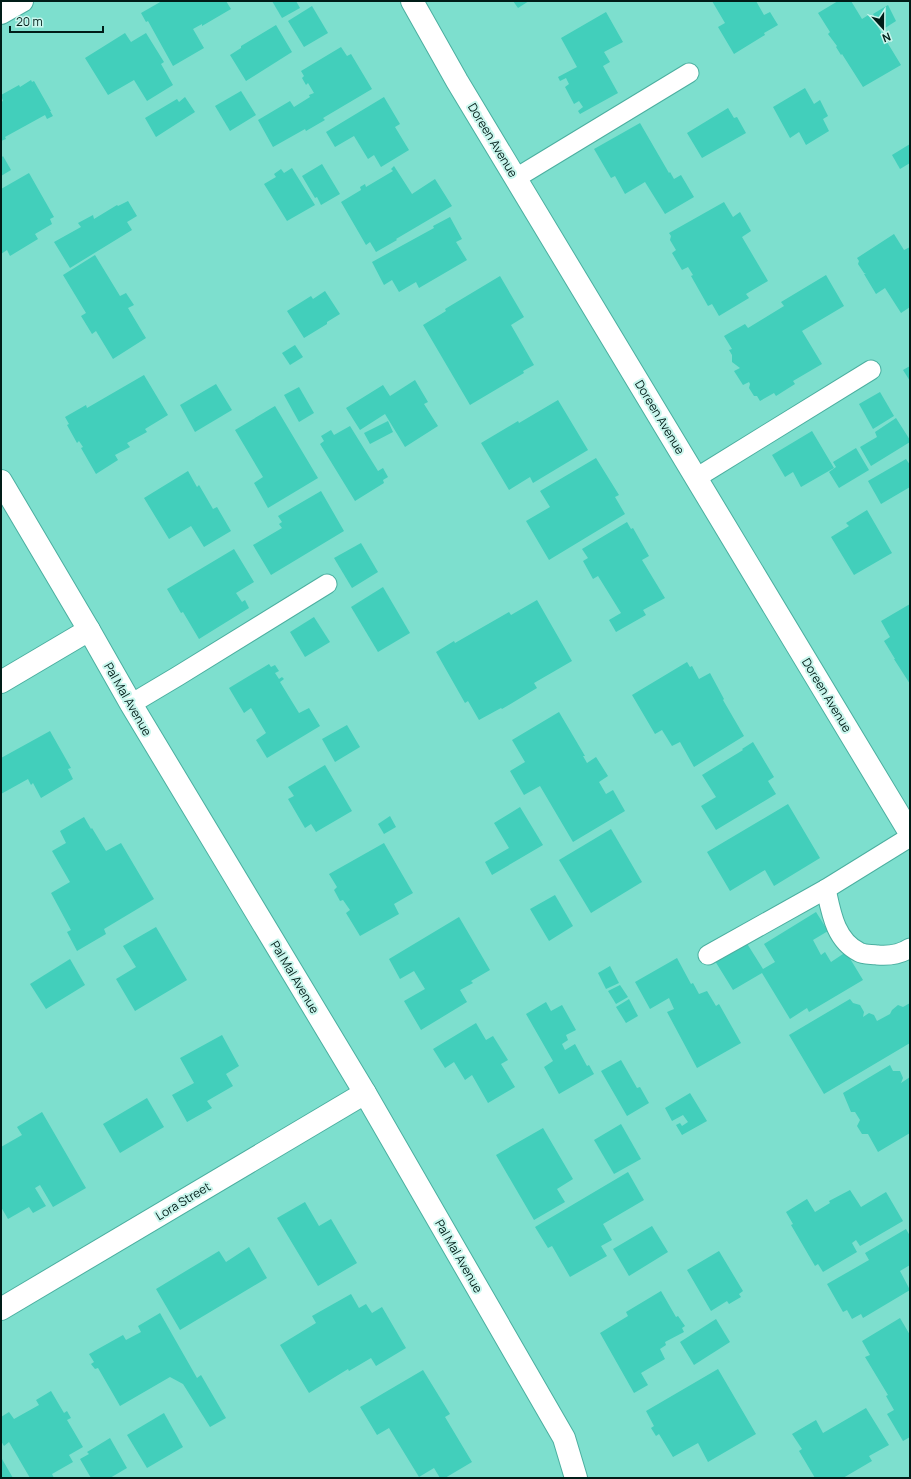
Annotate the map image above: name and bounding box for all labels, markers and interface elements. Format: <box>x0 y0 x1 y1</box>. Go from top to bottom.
scale bar <box>10 8 103 34</box>
north arrow <box>863 8 903 48</box>
text: 20 m <box>16 13 43 30</box>
text: N <box>880 29 893 46</box>
street label: Doreen Avenue <box>464 100 522 180</box>
street label: Doreen Avenue <box>631 377 689 457</box>
street label: Doreen Avenue <box>798 655 856 735</box>
street label: Pal Mal Avenue <box>100 659 156 739</box>
street label: Pal Mal Avenue <box>267 938 323 1016</box>
street label: Lora Street <box>152 1178 214 1224</box>
street label: Pal Mal Avenue <box>431 1216 487 1296</box>

